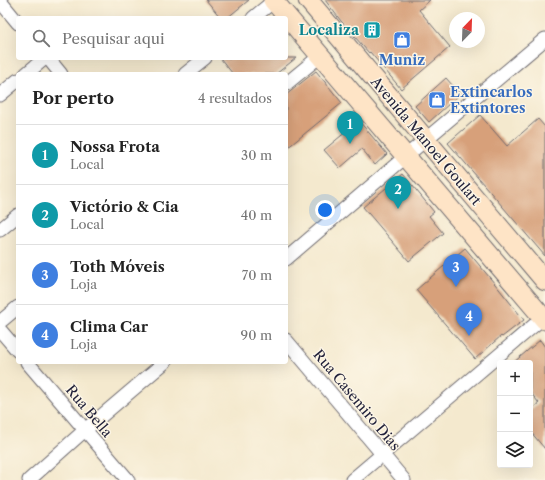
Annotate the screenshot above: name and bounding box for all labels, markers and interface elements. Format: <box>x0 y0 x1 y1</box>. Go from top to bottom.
north arrow <box>449 12 485 48</box>
search box <box>16 16 288 60</box>
building icon: Localiza <box>362 20 382 40</box>
place label: Localiza <box>299 21 360 39</box>
icon: search <box>30 27 52 49</box>
text: Pesquisar aqui <box>62 29 165 48</box>
shop icon: Muniz <box>392 30 412 50</box>
place label: Muniz <box>379 51 425 69</box>
street label: Avenida Manoel Goulart <box>366 72 485 209</box>
place label: Extincarlos Extintores <box>450 83 532 117</box>
text: Por perto <box>32 88 114 108</box>
text: 4 resultados <box>198 90 272 106</box>
shop icon: Extincarlos Extintores <box>427 90 447 110</box>
pin: 1 <box>337 111 363 144</box>
text: Nossa Frota <box>70 137 160 156</box>
text: 1 <box>42 147 48 163</box>
text: 30 m <box>241 147 272 163</box>
text: Local <box>70 156 104 172</box>
pin: 2 <box>385 176 411 209</box>
text: Victório & Cia <box>70 197 179 216</box>
your location <box>315 200 335 220</box>
text: 2 <box>41 207 49 223</box>
text: 40 m <box>241 207 272 223</box>
text: Local <box>70 216 104 232</box>
pin: 3 <box>443 254 469 287</box>
text: Toth Móveis <box>70 257 165 276</box>
text: 3 <box>41 267 49 283</box>
text: 70 m <box>242 267 272 283</box>
text: Loja <box>70 276 97 292</box>
pin: 4 <box>456 303 482 336</box>
text: Clima Car <box>70 317 148 336</box>
text: 4 <box>41 327 49 343</box>
text: 90 m <box>241 327 272 343</box>
text: Loja <box>70 336 97 352</box>
street label: Rua Casemiro Dias <box>309 346 405 454</box>
map controls <box>497 360 533 468</box>
button: + <box>497 360 533 396</box>
street label: Rua Bella <box>62 381 117 441</box>
button: − <box>497 396 533 432</box>
button: layers <box>497 432 533 468</box>

